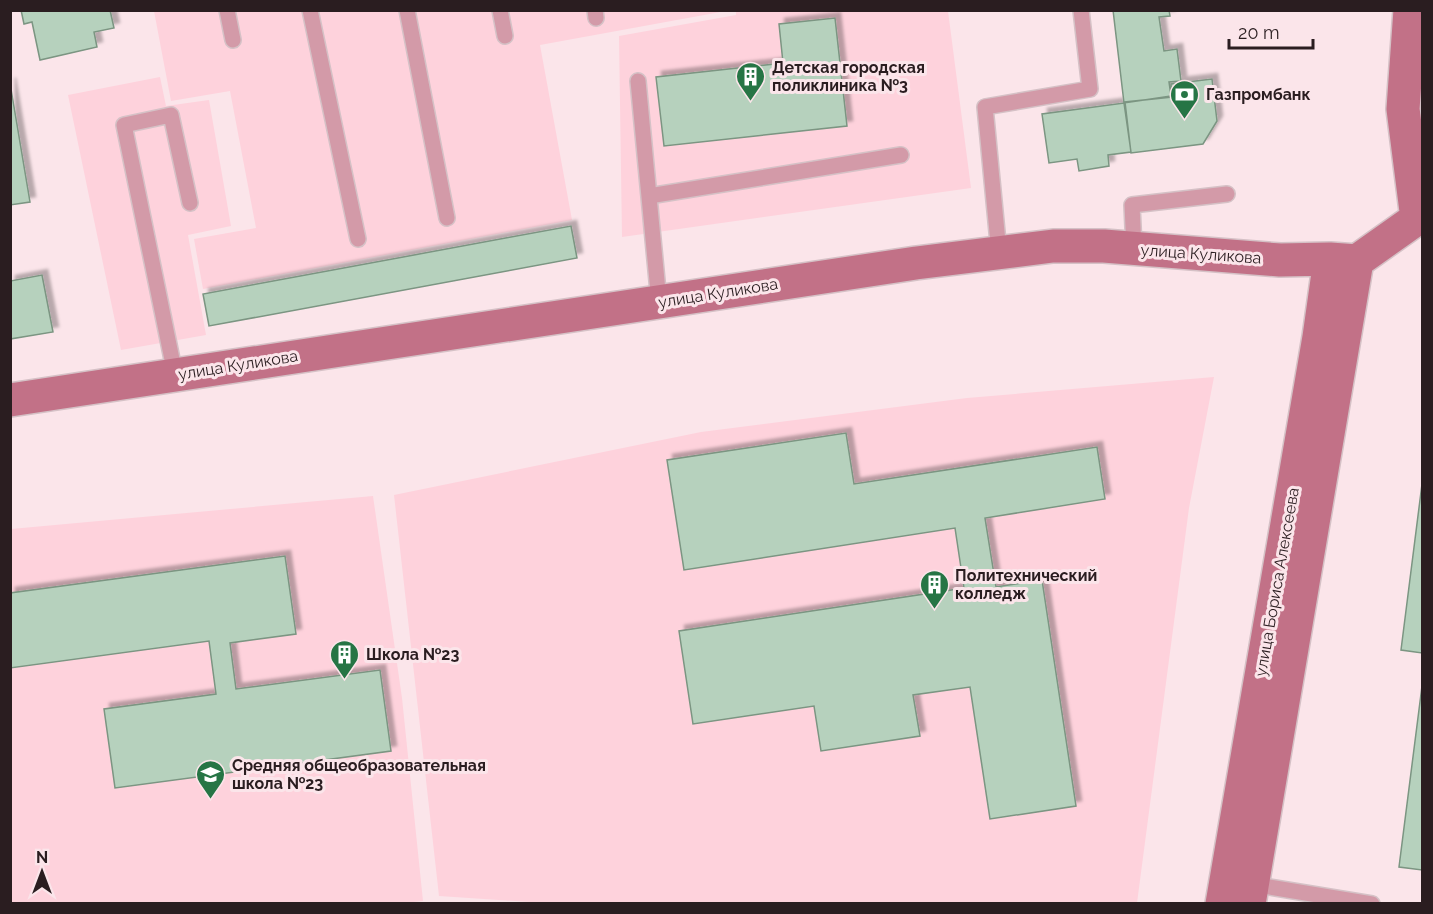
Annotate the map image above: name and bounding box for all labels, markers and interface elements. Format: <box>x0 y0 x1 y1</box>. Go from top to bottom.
scale bar <box>1229 12 1313 50</box>
text: 20 m <box>1238 22 1280 43</box>
place label: Детская городская поликлиника №3 <box>772 58 925 95</box>
building icon: Детская городская поликлиника №3 <box>735 60 767 102</box>
bank icon: Газпромбанк <box>1169 78 1201 120</box>
place label: Газпромбанк <box>1206 85 1311 104</box>
street label: улица Куликова <box>1140 240 1262 268</box>
street label: улица Куликова <box>657 274 779 312</box>
street label: улица Куликова <box>177 346 299 384</box>
street label: улица Бориса Алексеева <box>1251 486 1303 678</box>
place label: Политехнический колледж <box>955 566 1097 603</box>
building icon: Политехнический колледж <box>918 568 950 610</box>
building icon: Школа №23 <box>329 638 361 680</box>
place label: Школа №23 <box>366 645 459 664</box>
place label: Средняя общеобразовательная школа №23 <box>232 756 486 793</box>
school or university icon: Средняя общеобразовательная школа №23 <box>195 758 227 800</box>
north arrow <box>12 842 72 902</box>
text: N <box>36 848 48 867</box>

